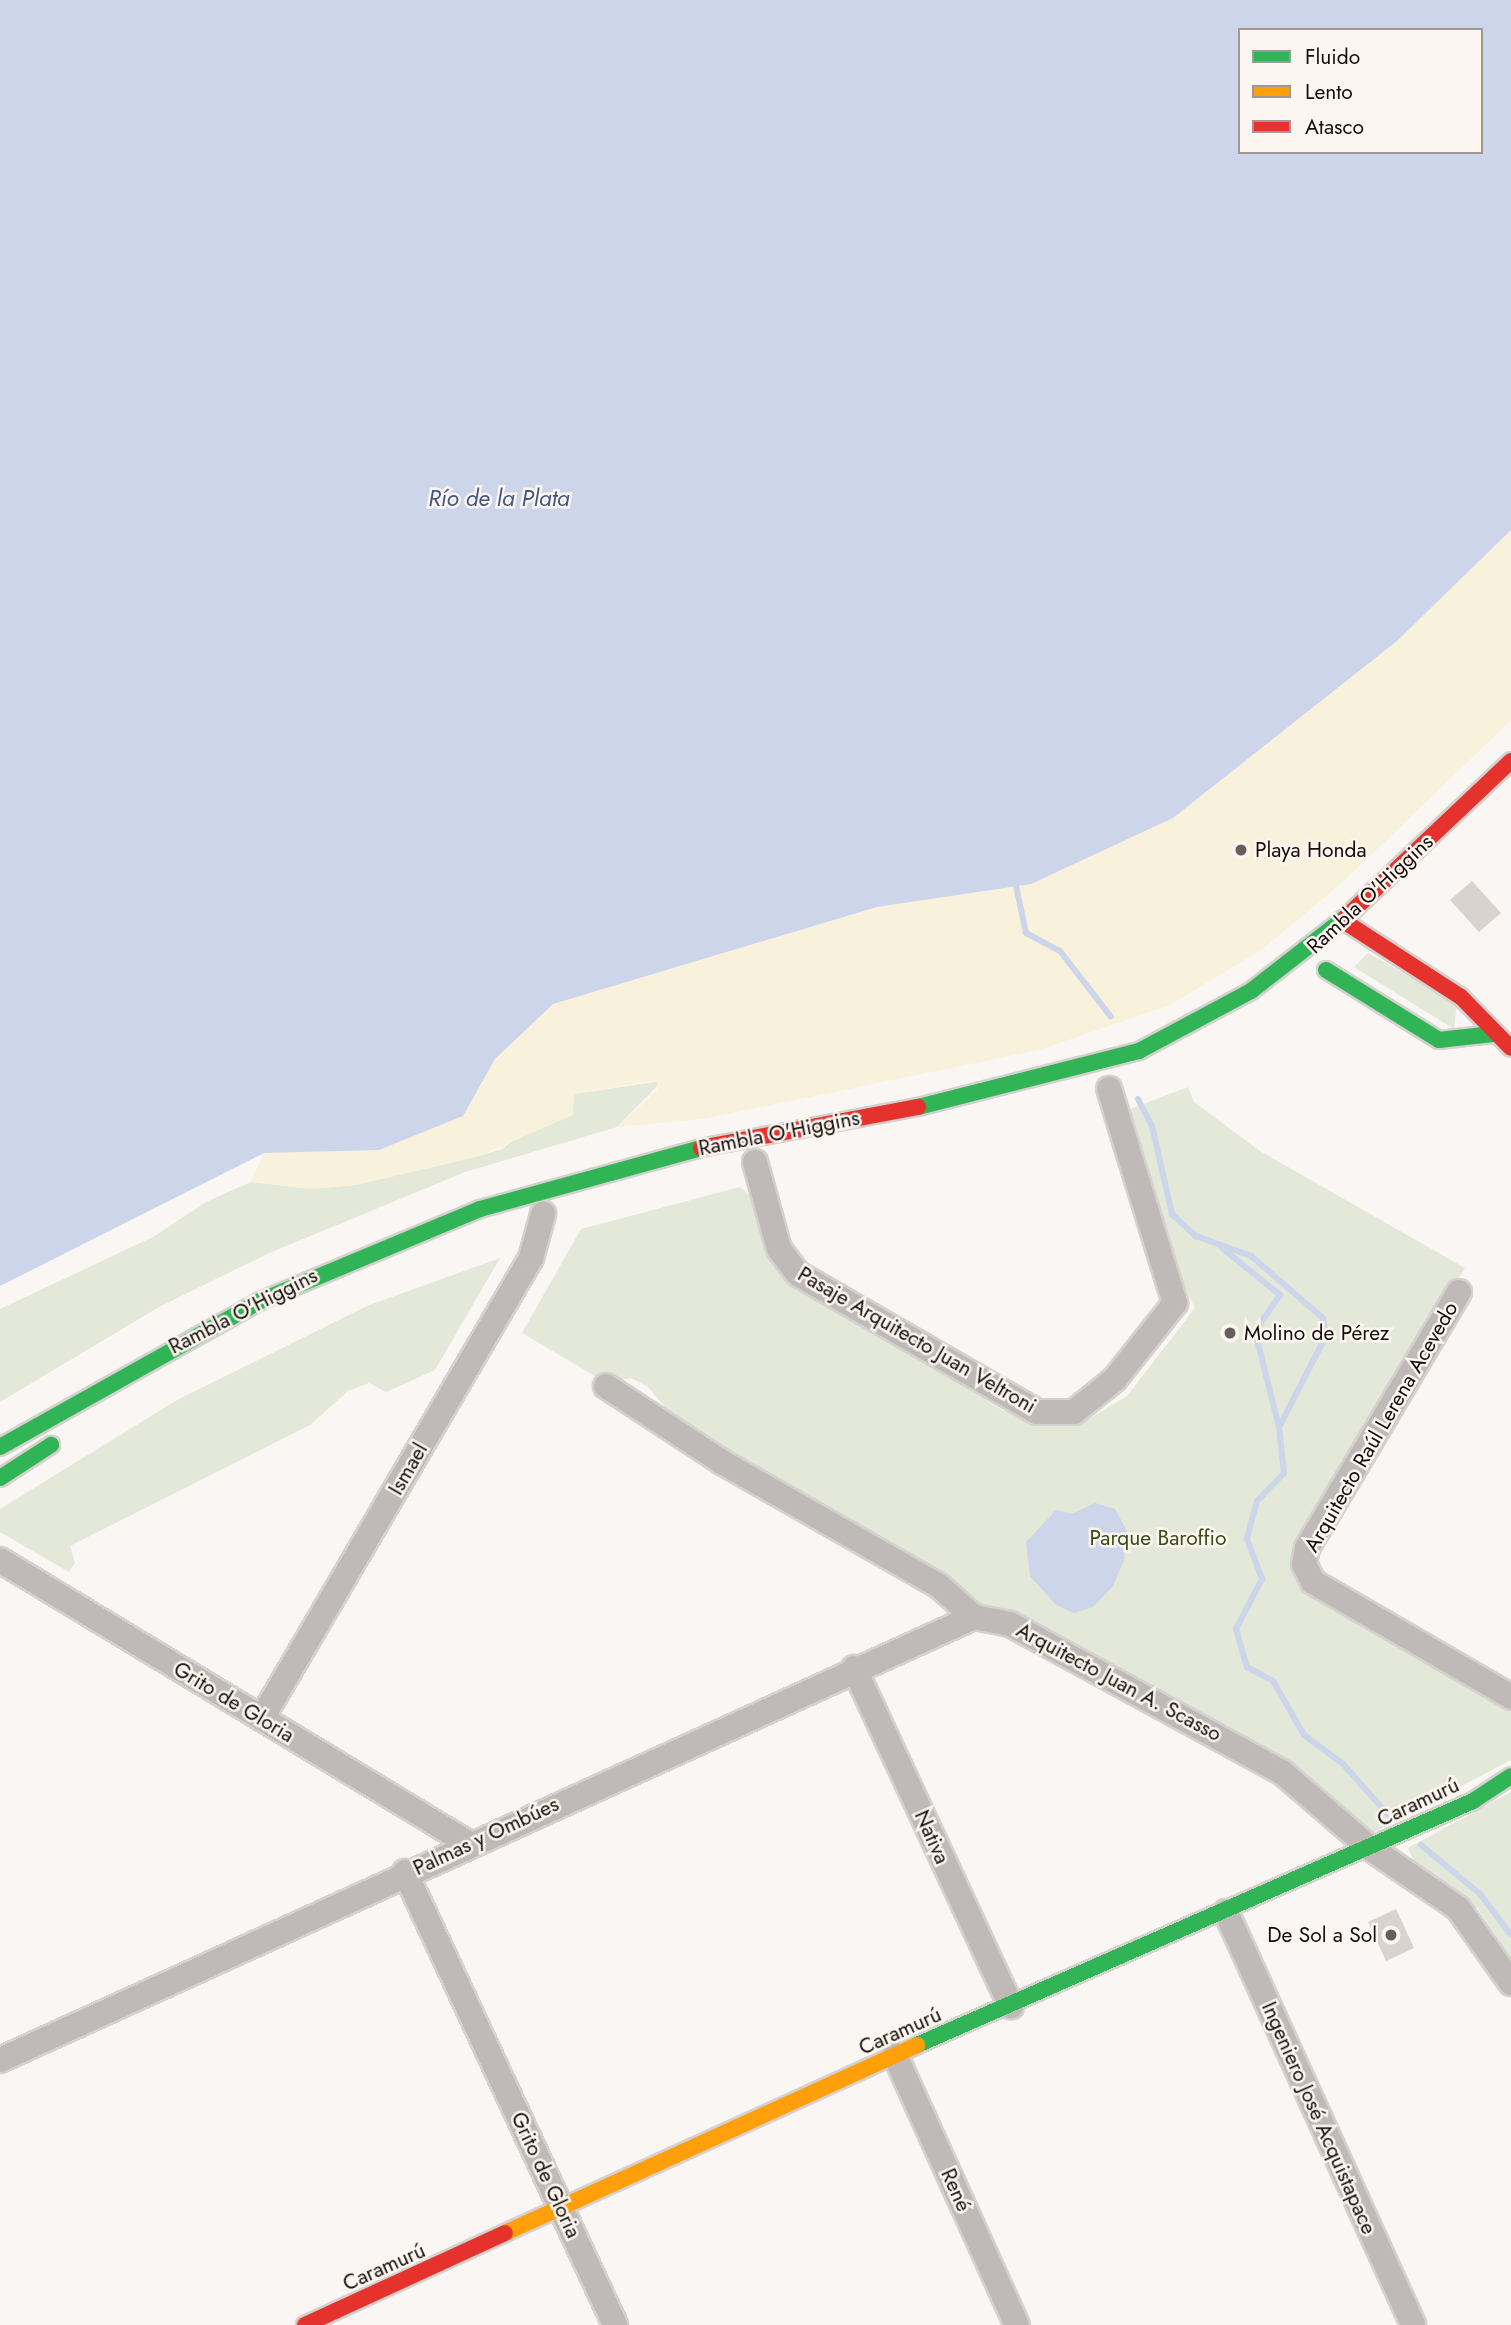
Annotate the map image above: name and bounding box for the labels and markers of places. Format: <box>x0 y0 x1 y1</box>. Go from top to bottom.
place label: Playa Honda <box>1255 837 1367 863</box>
marker: Playa Honda <box>1233 842 1249 858</box>
place label: Molino de Pérez <box>1244 1320 1389 1346</box>
marker: Molino de Pérez <box>1222 1325 1238 1341</box>
place label: De Sol a Sol <box>1267 1922 1377 1948</box>
marker: De Sol a Sol <box>1383 1927 1399 1943</box>

